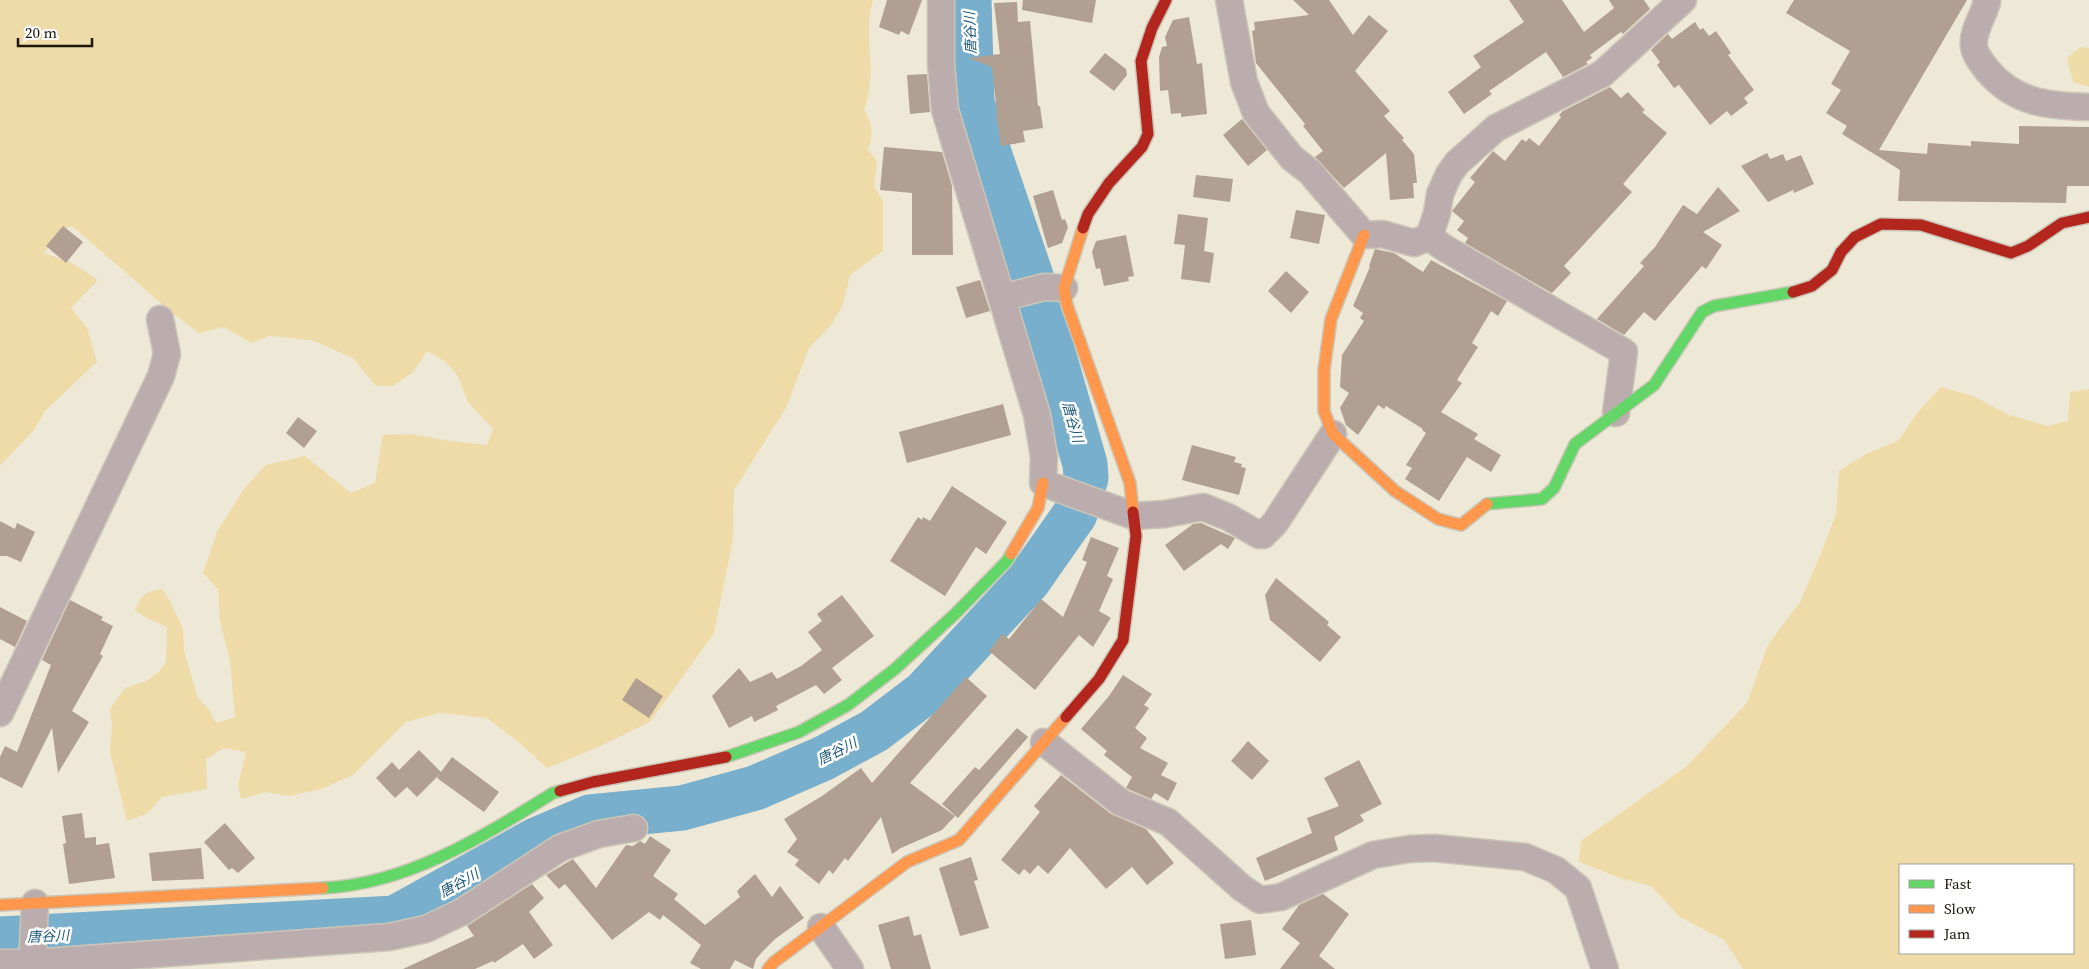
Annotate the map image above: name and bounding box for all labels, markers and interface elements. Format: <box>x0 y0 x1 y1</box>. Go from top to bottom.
water label: 唐谷川 <box>959 10 981 54</box>
scale bar <box>18 15 91 47</box>
text: 20 m <box>25 22 57 43</box>
water label: 唐谷川 <box>1058 399 1089 447</box>
water label: 唐谷川 <box>814 732 862 769</box>
water label: 唐谷川 <box>436 863 484 902</box>
legend <box>1899 864 2074 954</box>
text: Fast <box>1944 873 1971 894</box>
text: Slow <box>1944 898 1976 919</box>
text: Jam <box>1943 923 1971 944</box>
water label: 唐谷川 <box>27 925 71 947</box>

